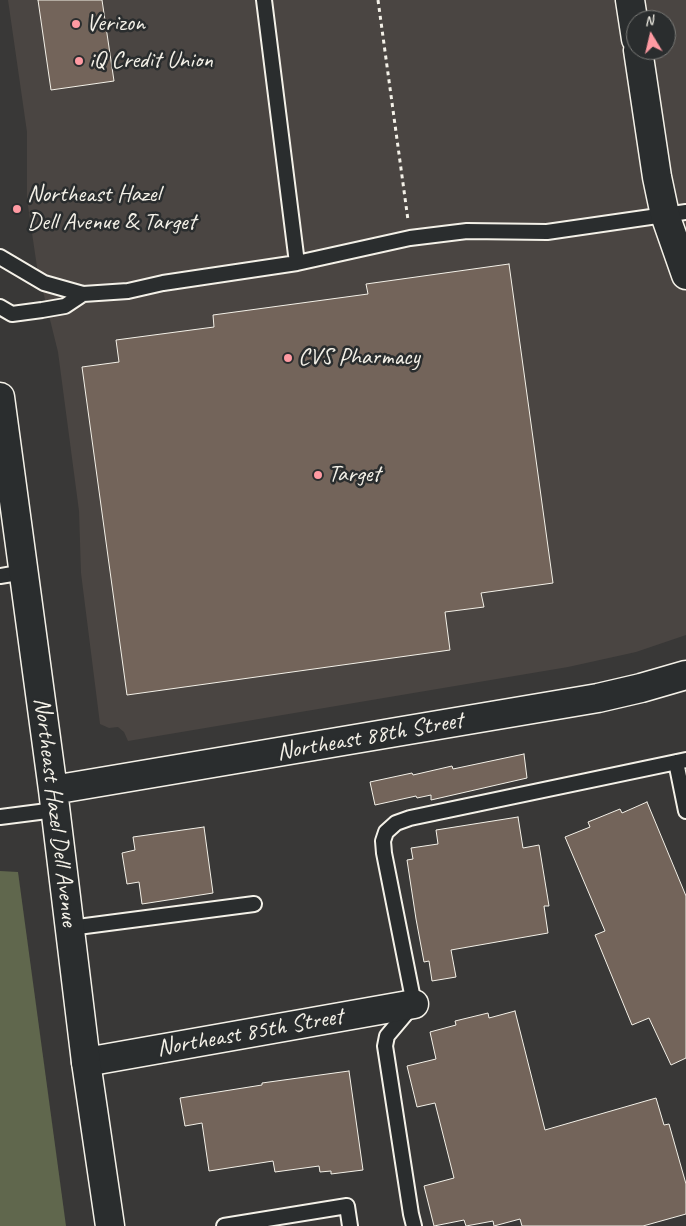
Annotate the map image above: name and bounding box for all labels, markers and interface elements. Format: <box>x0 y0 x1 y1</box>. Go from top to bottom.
place label: Verizon <box>86 10 145 38</box>
north arrow <box>626 10 676 60</box>
text: N <box>643 12 654 30</box>
marker: Verizon <box>70 18 82 30</box>
place label: iQ Credit Union <box>89 47 213 75</box>
marker: iQ Credit Union <box>73 55 85 67</box>
place label: Northeast Hazel Dell Avenue & Target <box>27 181 196 237</box>
marker: Northeast Hazel Dell Avenue & Target <box>11 203 23 215</box>
place label: CVS Pharmacy <box>298 344 420 372</box>
marker: CVS Pharmacy <box>282 352 294 364</box>
place label: Target <box>328 461 380 489</box>
marker: Target <box>312 469 324 481</box>
street label: Northeast Hazel Dell Avenue <box>27 696 83 928</box>
street label: Northeast 88th Street <box>275 706 465 768</box>
street label: Northeast 85th Street <box>155 1002 345 1064</box>

